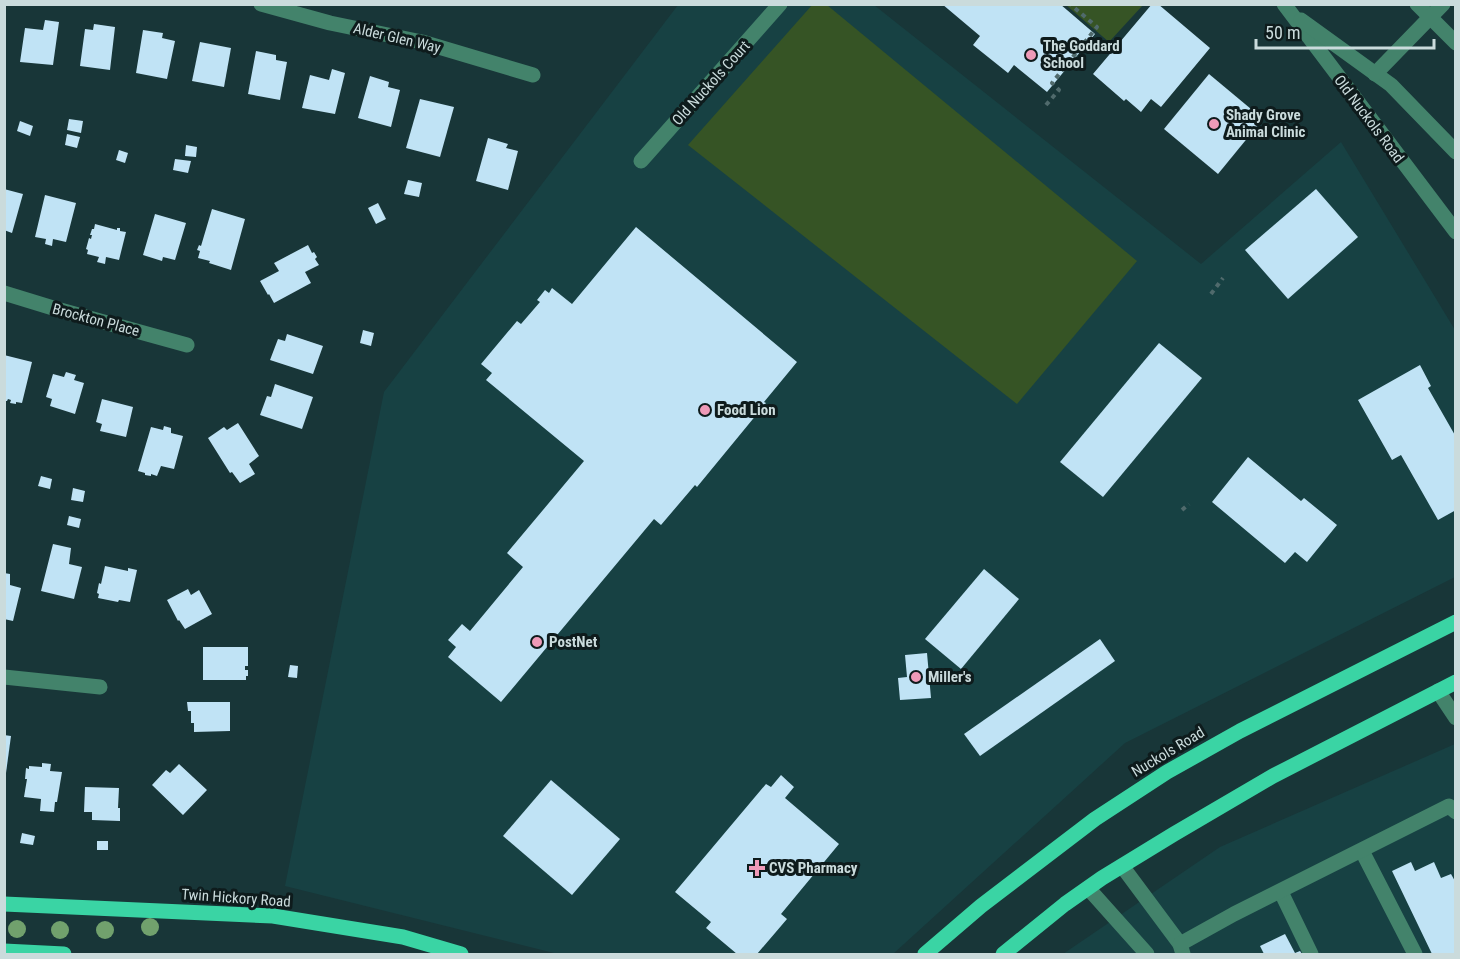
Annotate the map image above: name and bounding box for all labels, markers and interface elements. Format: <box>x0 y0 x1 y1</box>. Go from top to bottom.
scale bar <box>1256 12 1434 50</box>
street label: Alder Glen Way <box>352 19 442 57</box>
text: 50 m <box>1265 22 1300 43</box>
street label: Old Nuckols Court <box>668 37 754 129</box>
place label: The Goddard School <box>1043 37 1120 72</box>
marker: The Goddard School <box>1024 48 1038 62</box>
street label: Old Nuckols Road <box>1330 72 1408 166</box>
place label: Shady Grove Animal Clinic <box>1226 106 1305 141</box>
marker: Shady Grove Animal Clinic <box>1207 117 1221 131</box>
street label: Brockton Place <box>51 300 141 340</box>
place label: Food Lion <box>717 401 776 419</box>
marker: Food Lion <box>698 403 712 417</box>
place label: PostNet <box>549 633 598 651</box>
marker: PostNet <box>530 635 544 649</box>
place label: Miller's <box>928 668 972 686</box>
marker: Miller's <box>909 670 923 684</box>
street label: Nuckols Road <box>1128 723 1208 781</box>
place label: CVS Pharmacy <box>769 859 858 877</box>
marker: CVS Pharmacy <box>750 861 764 875</box>
street label: Twin Hickory Road <box>181 885 291 911</box>

